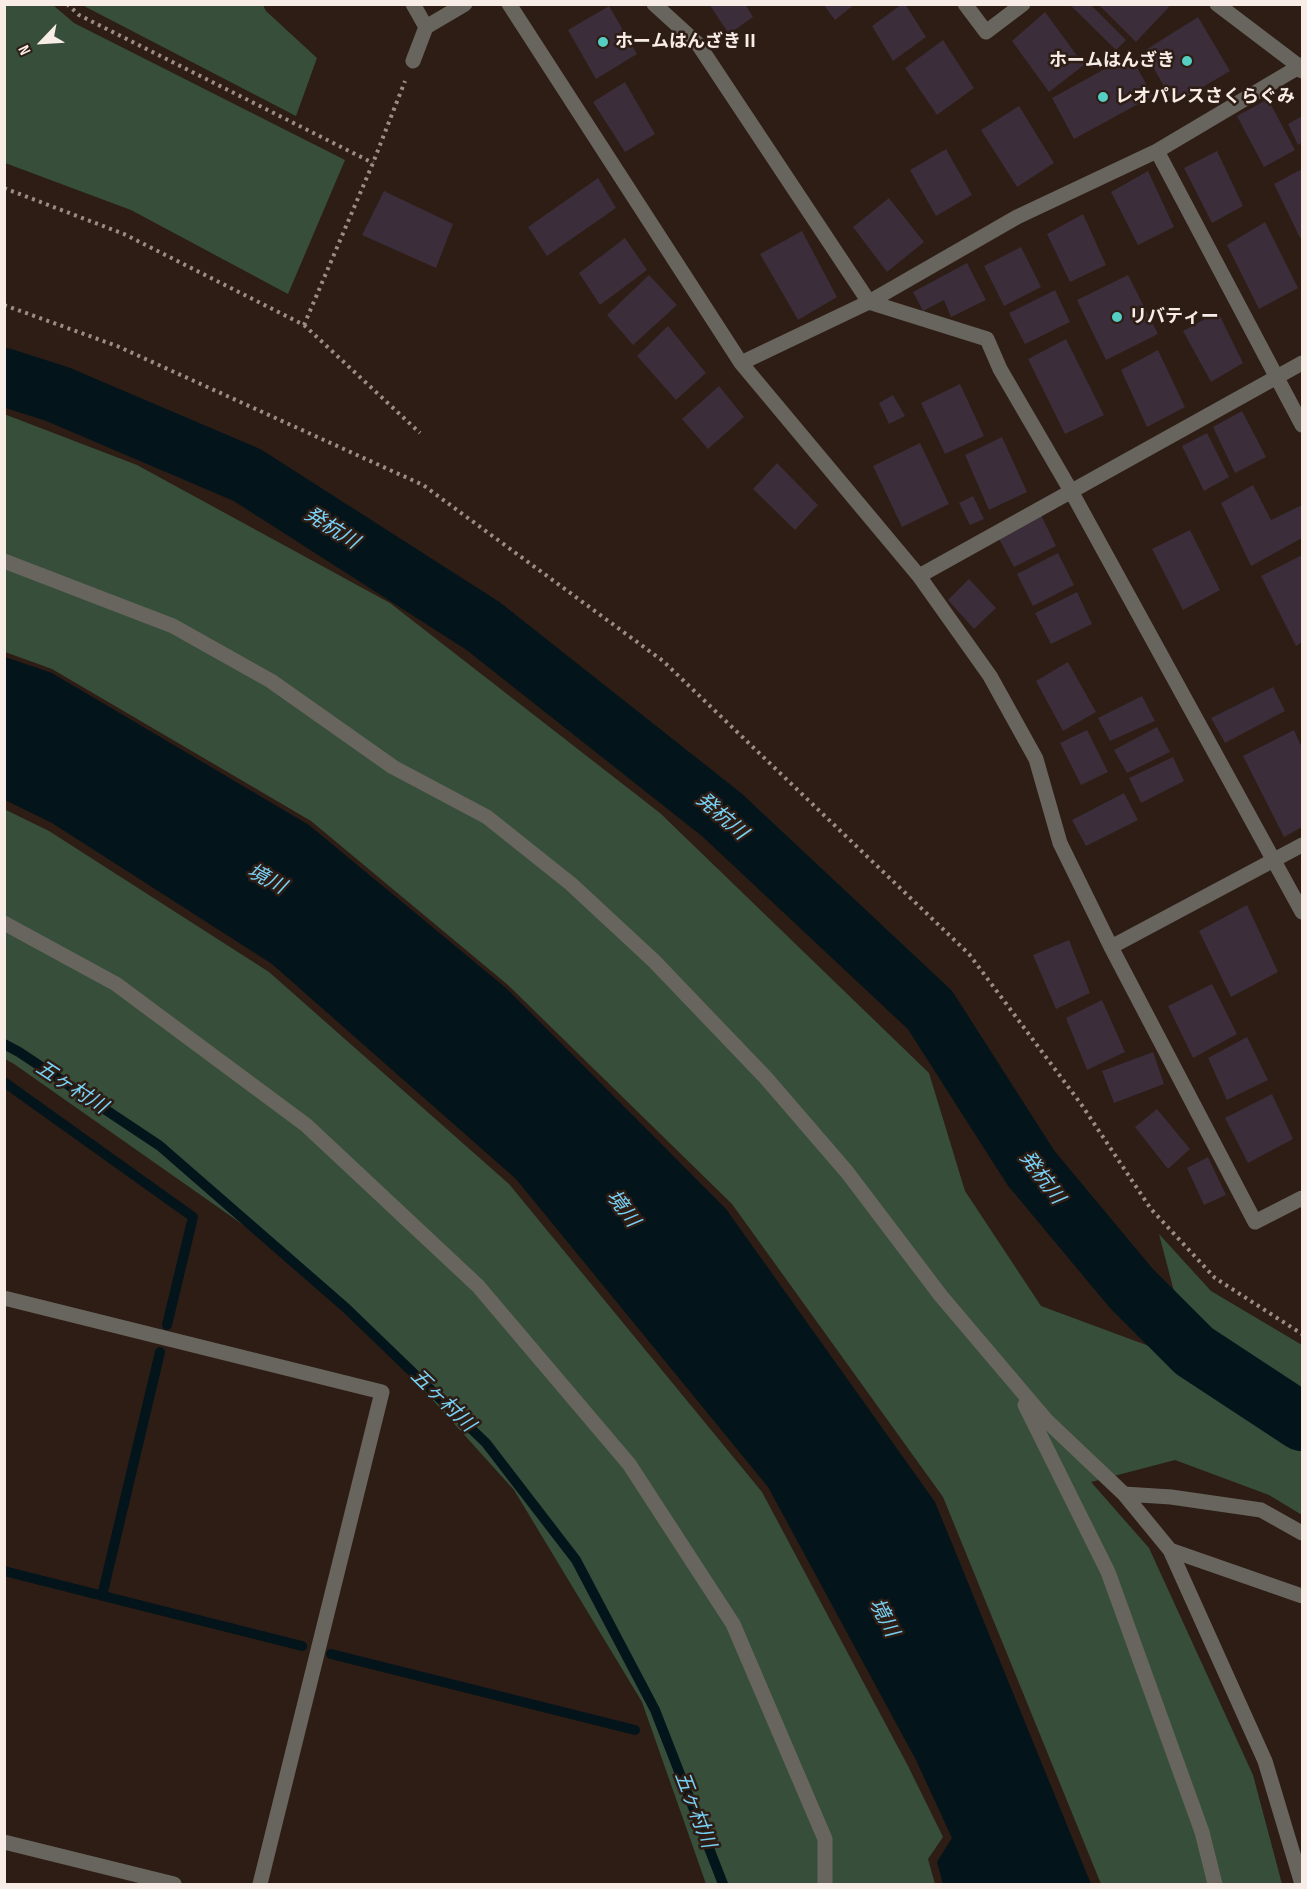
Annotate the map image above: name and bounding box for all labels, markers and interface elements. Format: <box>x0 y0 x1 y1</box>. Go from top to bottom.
north arrow <box>12 12 72 72</box>
place label: ホームはんざきⅡ <box>615 31 759 53</box>
marker: ホームはんざきⅡ <box>596 35 610 49</box>
text: N <box>15 42 36 58</box>
place label: ホームはんざき <box>1049 50 1175 72</box>
marker: ホームはんざき <box>1180 54 1194 68</box>
place label: レオパレスさくらぐみ <box>1115 86 1295 108</box>
marker: レオパレスさくらぐみ <box>1096 90 1110 104</box>
place label: リバティー <box>1129 306 1219 328</box>
marker: リバティー <box>1110 310 1124 324</box>
water label: 発杭川 <box>299 503 363 555</box>
water label: 発杭川 <box>690 788 752 846</box>
water label: 境川 <box>243 860 289 900</box>
water label: 五ヶ村川 <box>31 1056 111 1120</box>
water label: 発杭川 <box>1013 1147 1069 1209</box>
water label: 境川 <box>600 1186 644 1232</box>
water label: 五ヶ村川 <box>405 1365 479 1437</box>
water label: 境川 <box>863 1595 903 1641</box>
water label: 五ヶ村川 <box>668 1768 720 1852</box>

